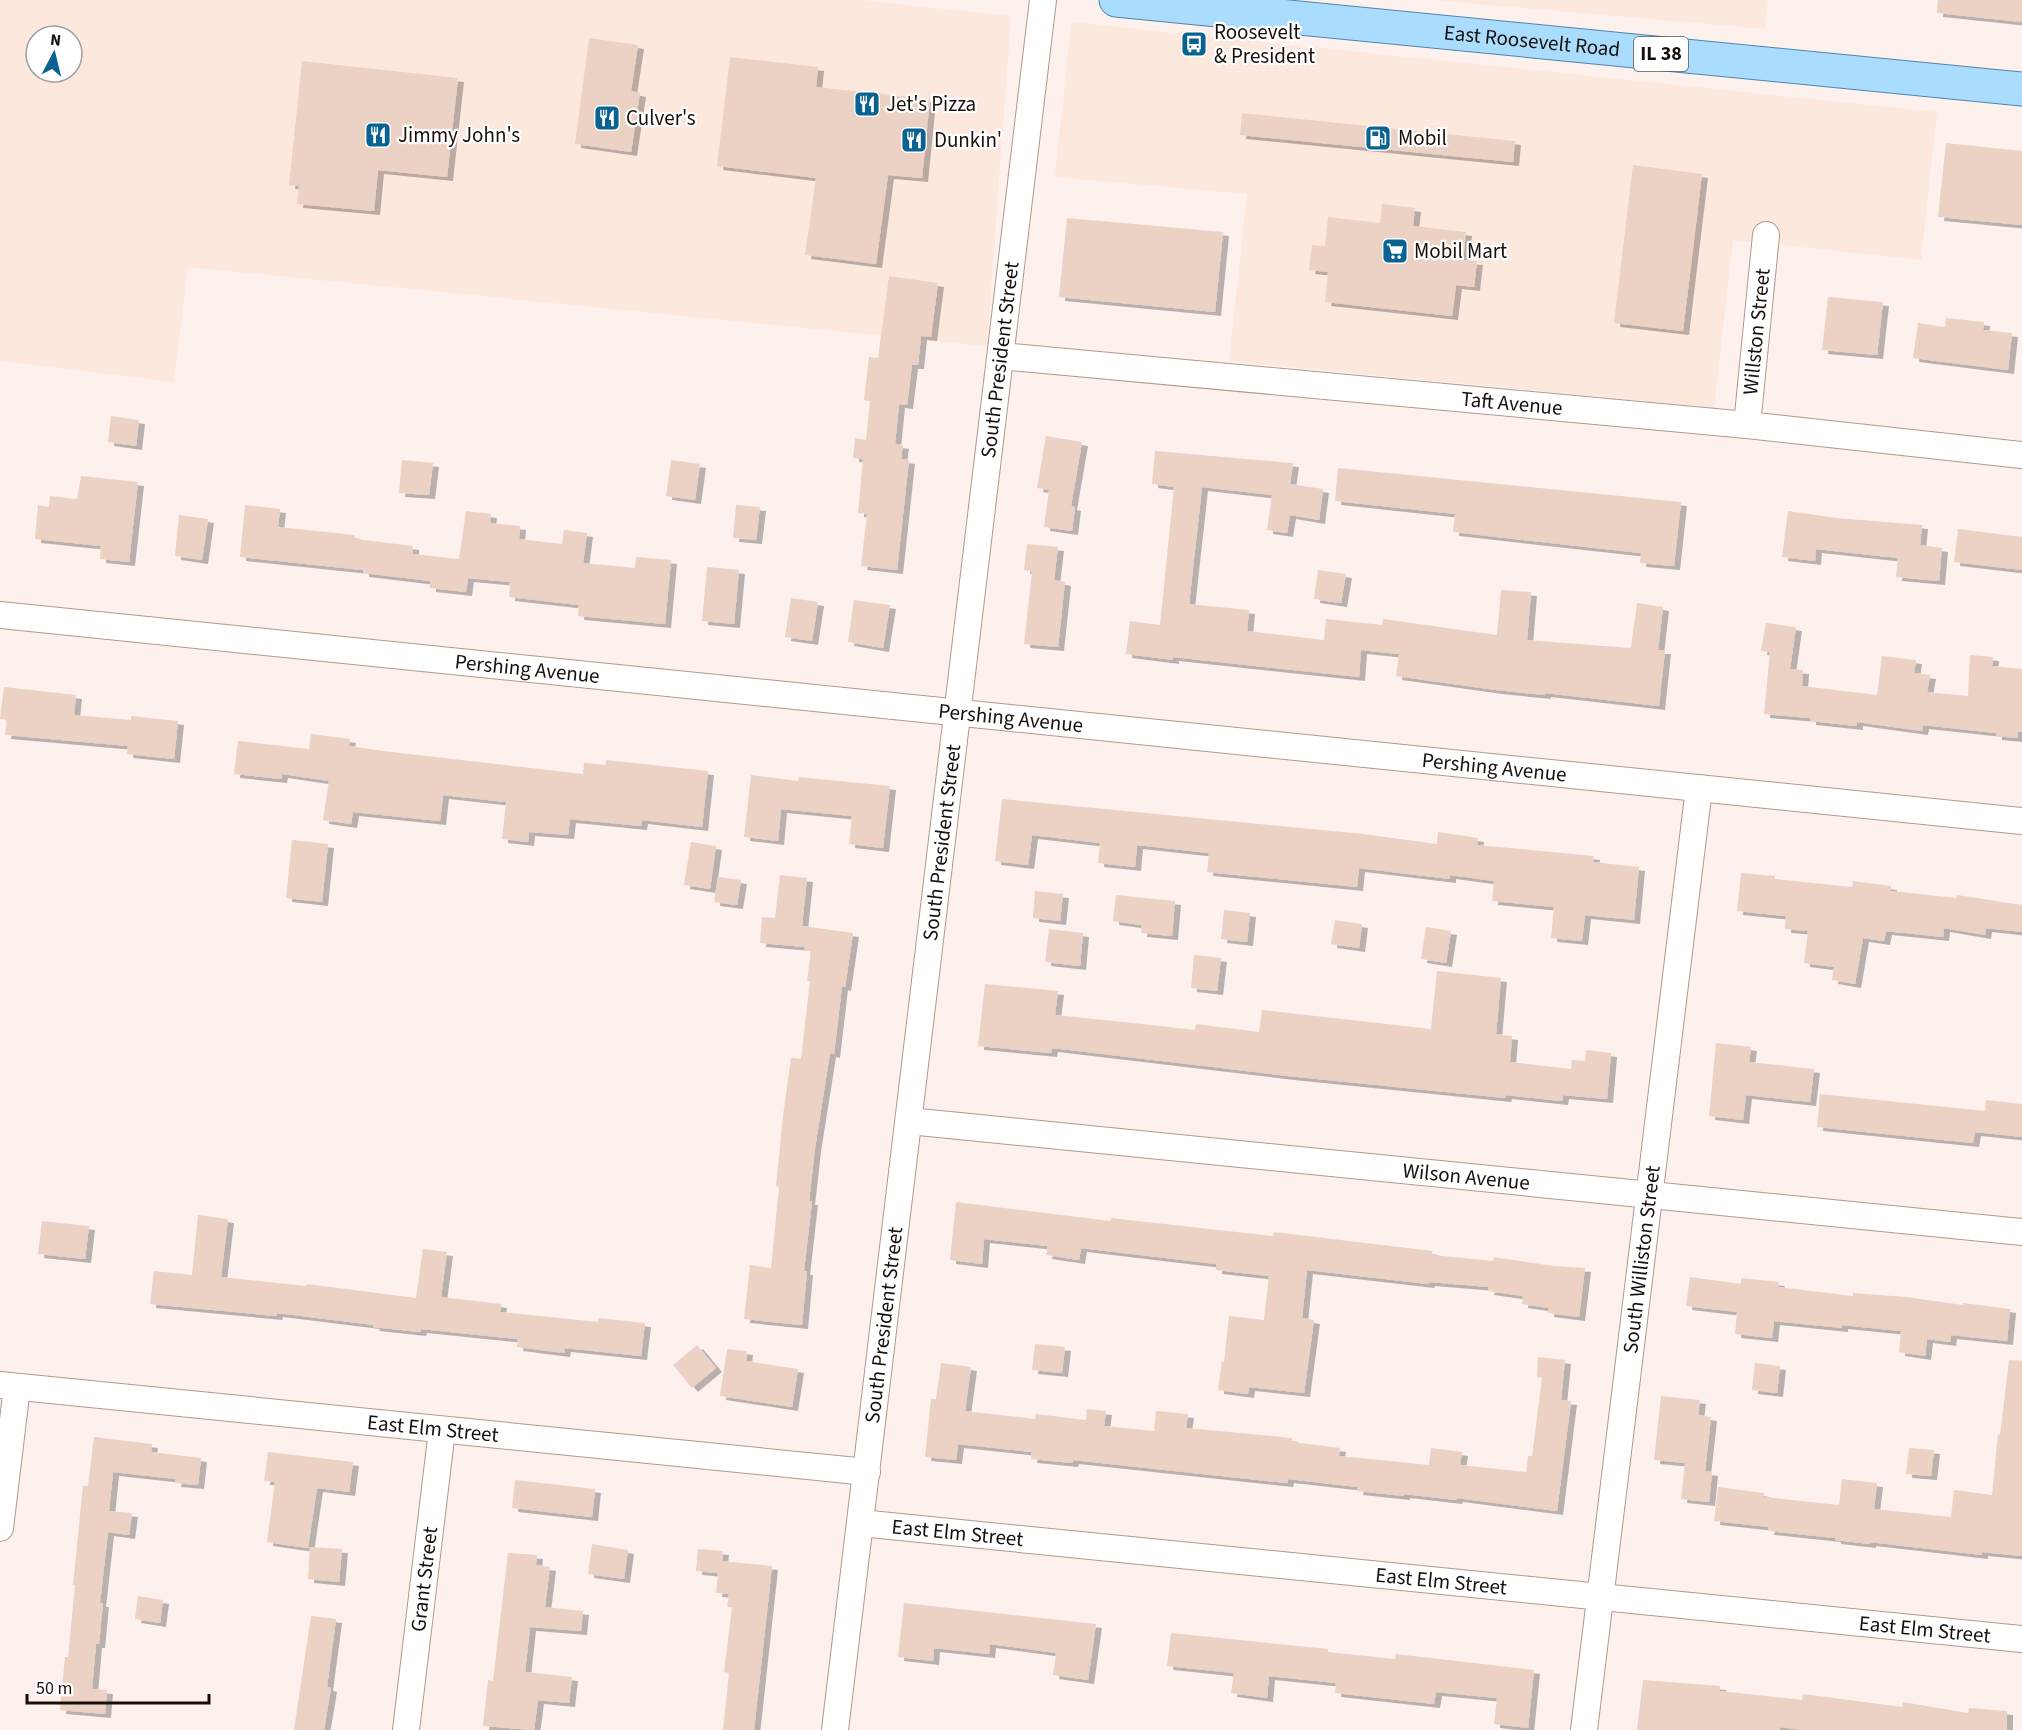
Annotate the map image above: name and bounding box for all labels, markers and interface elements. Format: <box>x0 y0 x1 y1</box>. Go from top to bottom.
place label: Roosevelt & President <box>1214 17 1315 71</box>
street label: East Roosevelt Road <box>1442 17 1622 64</box>
north arrow <box>24 24 84 84</box>
text: N <box>49 29 62 52</box>
bus stop icon: Roosevelt & President <box>1179 29 1209 59</box>
road number: IL 38 <box>1634 37 1688 71</box>
restaurant icon: Jet's Pizza <box>852 89 882 119</box>
place label: Jet's Pizza <box>886 89 976 119</box>
restaurant icon: Culver's <box>592 103 622 133</box>
place label: Culver's <box>626 103 696 133</box>
restaurant icon: Jimmy John's <box>363 120 393 150</box>
place label: Jimmy John's <box>398 120 520 150</box>
fuel station icon: Mobil <box>1363 123 1393 153</box>
place label: Mobil <box>1398 123 1447 153</box>
restaurant icon: Dunkin' <box>899 125 929 155</box>
place label: Dunkin' <box>934 125 1002 155</box>
supermarket icon: Mobil Mart <box>1380 236 1410 266</box>
place label: Mobil Mart <box>1414 236 1507 266</box>
street label: South President Street <box>973 260 1026 460</box>
street label: Willston Street <box>1735 267 1778 396</box>
street label: Taft Avenue <box>1460 384 1564 423</box>
street label: Pershing Avenue <box>453 646 601 691</box>
street label: Pershing Avenue <box>937 696 1085 740</box>
street label: South President Street <box>915 742 968 942</box>
street label: Pershing Avenue <box>1420 745 1568 790</box>
street label: Wilson Avenue <box>1401 1155 1531 1198</box>
street label: South Williston Street <box>1615 1164 1668 1355</box>
street label: South President Street <box>857 1225 910 1425</box>
street label: East Elm Street <box>366 1407 500 1450</box>
street label: East Elm Street <box>890 1511 1025 1554</box>
street label: Grant Street <box>403 1525 445 1633</box>
street label: East Elm Street <box>1374 1560 1508 1602</box>
street label: East Elm Street <box>1857 1608 1992 1651</box>
scale bar <box>27 1667 208 1705</box>
text: 50 m <box>36 1676 72 1701</box>

